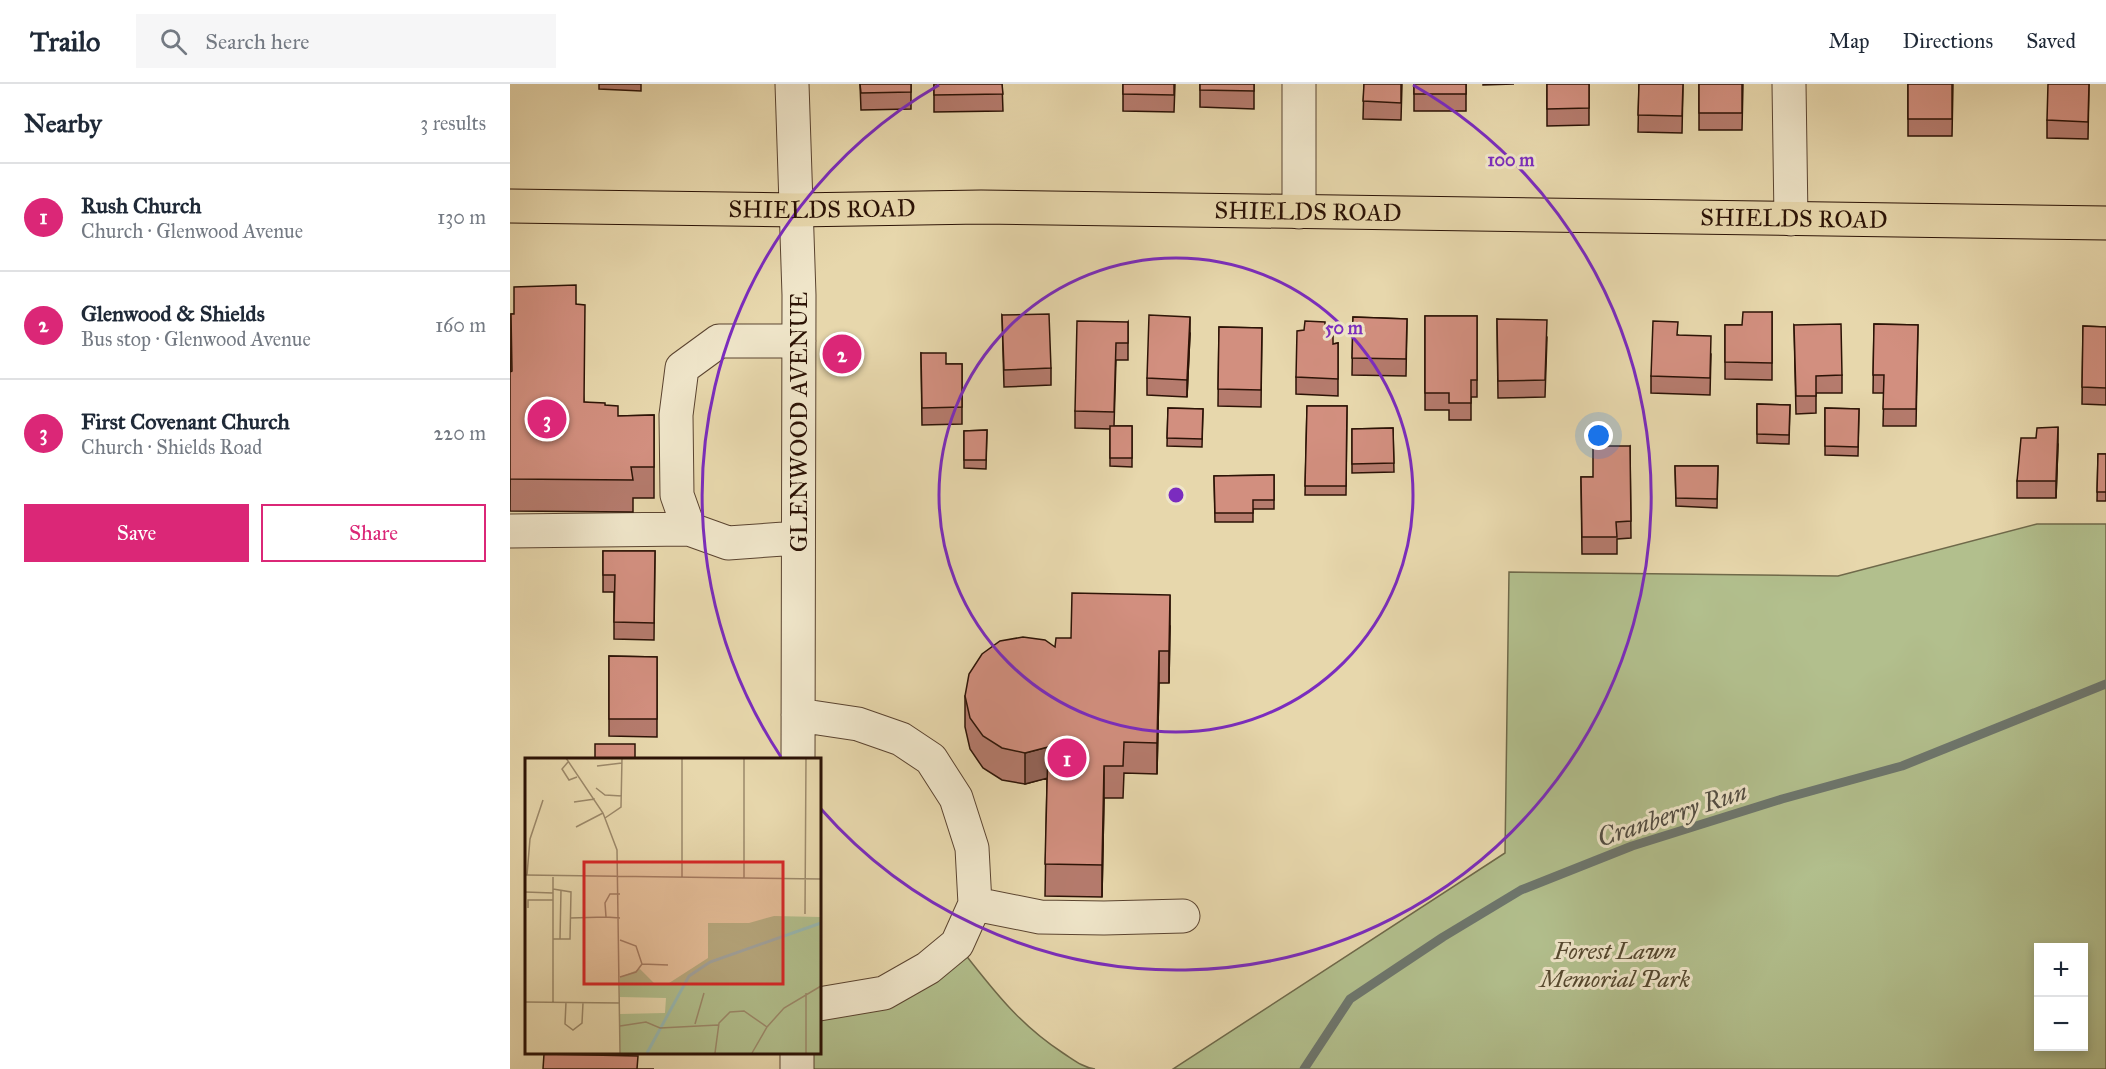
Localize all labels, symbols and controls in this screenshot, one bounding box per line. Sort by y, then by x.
search box [136,14,556,68]
text: Trailo [30,24,100,59]
icon: search [157,25,190,58]
text: Search here [205,28,309,55]
text: Map [1829,28,1870,54]
text: Directions [1903,28,1993,54]
text: Saved [2026,28,2076,54]
text: Nearby [24,107,102,139]
text: 3 results [420,111,486,135]
text: 100 m [1488,149,1535,171]
text: Rush Church [81,192,201,219]
street label: SHIELDS ROAD [728,193,916,225]
street label: SHIELDS ROAD [1214,195,1402,228]
street label: SHIELDS ROAD [1700,202,1888,235]
text: 1 [40,205,47,229]
text: 130 m [437,205,486,229]
text: Church · Glenwood Avenue [81,219,303,243]
street label: GLENWOOD AVENUE [784,292,814,552]
text: Glenwood & Shields [81,300,265,327]
text: 2 [39,313,48,337]
text: 160 m [435,313,486,337]
text: 50 m [1325,317,1364,339]
text: Bus stop · Glenwood Avenue [81,327,311,351]
pin: 2 [822,332,862,376]
pin: 3 [528,396,567,442]
text: First Covenant Church [81,408,290,435]
text: 3 [40,421,48,445]
text: 220 m [434,421,486,445]
your location [1584,421,1613,450]
text: Church · Shields Road [81,435,262,459]
centre of rings [1166,485,1186,505]
button: Save [24,504,249,562]
button: Share [261,504,486,562]
pin: 1 [1048,736,1086,780]
inset map [525,758,820,1054]
water label: Cranberry Run [1593,775,1752,853]
park label: Forest Lawn Memorial Park [1538,936,1690,994]
map controls [2034,943,2088,1051]
button: + [2034,943,2088,997]
button: − [2034,997,2088,1051]

